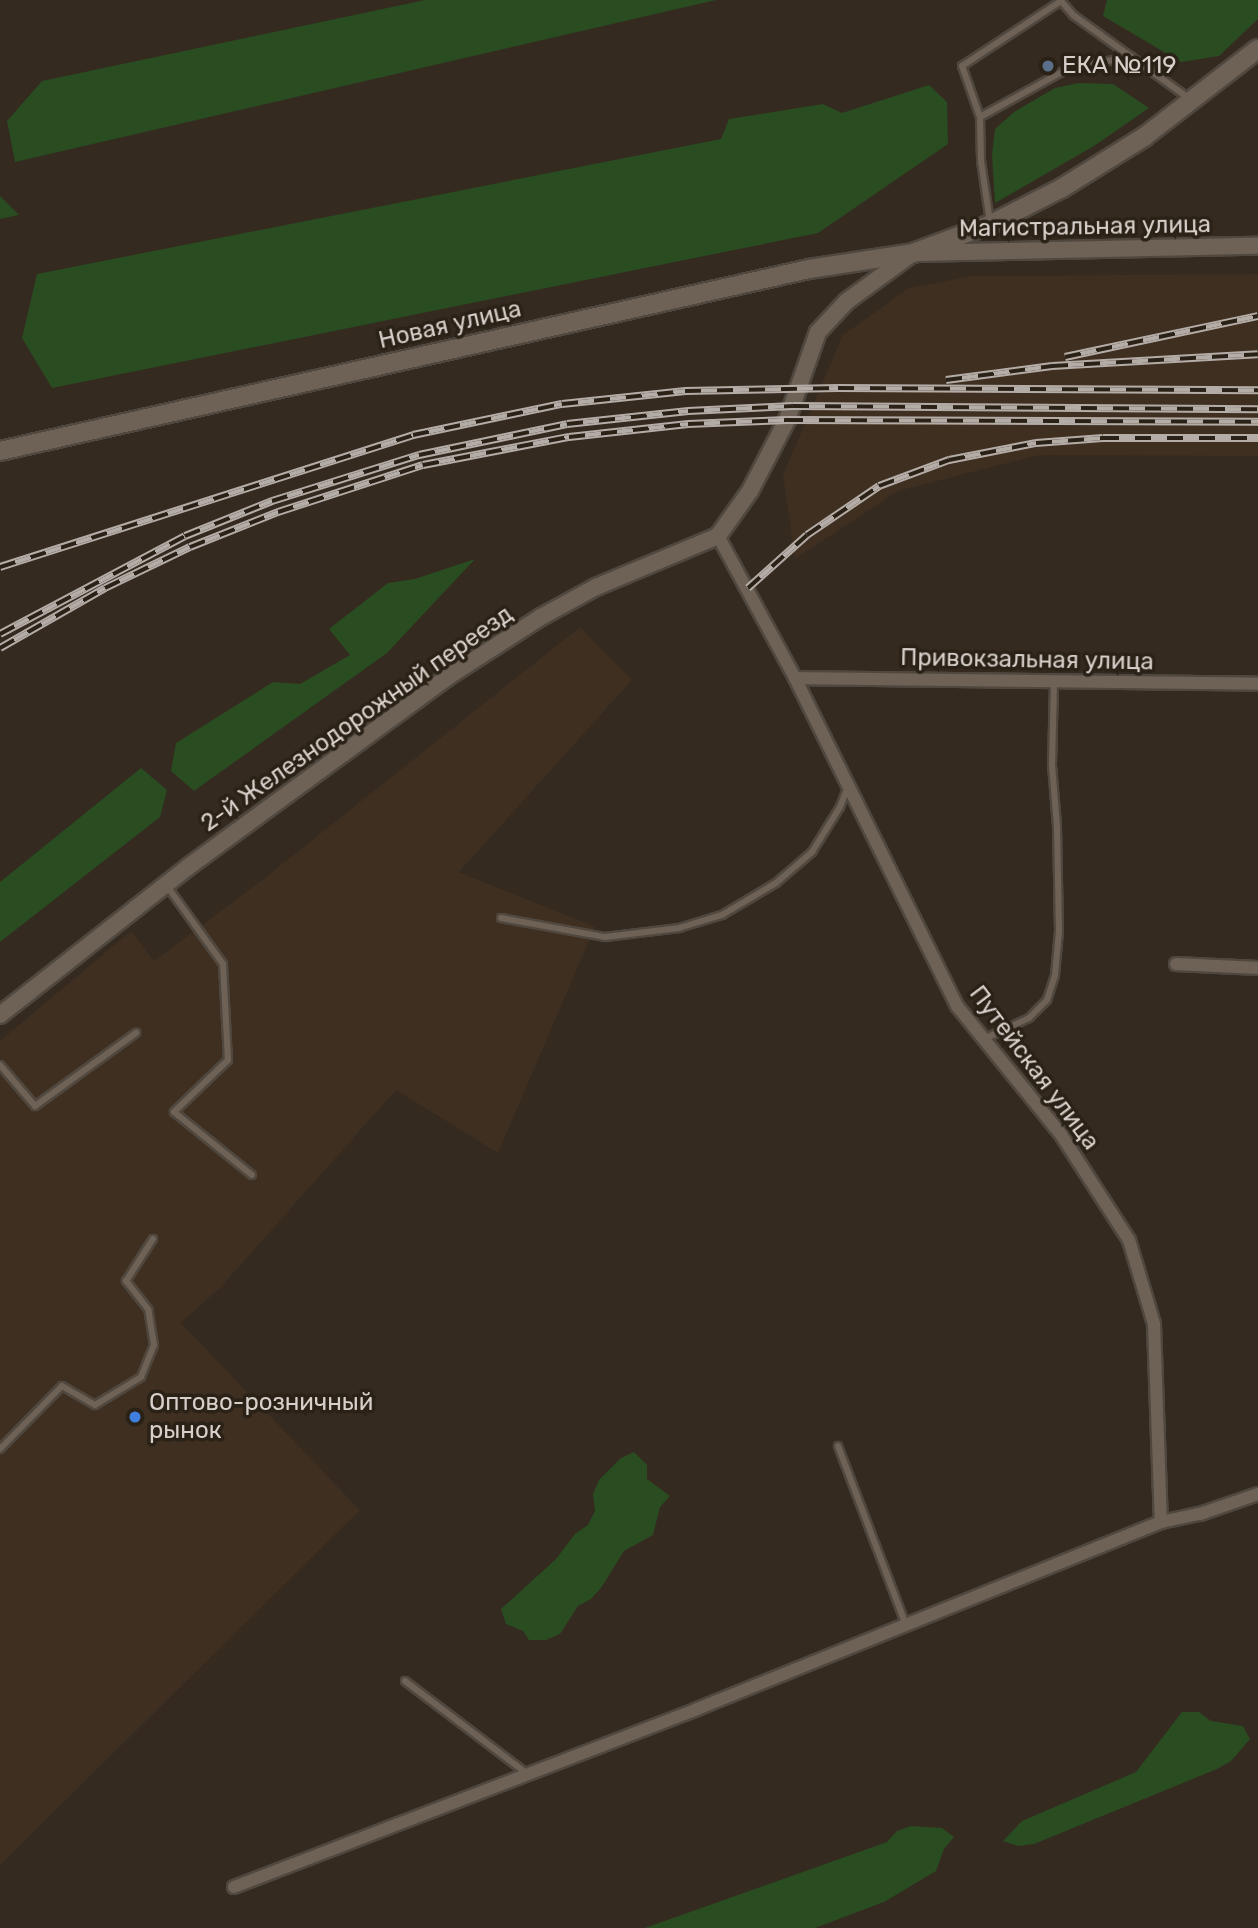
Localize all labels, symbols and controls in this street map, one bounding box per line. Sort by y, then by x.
place label: ЕКА №119 [1062,52,1176,80]
marker: ЕКА №119 [1040,58,1056,74]
street label: Магистральная улица [959,210,1211,244]
street label: Новая улица [376,295,524,355]
street label: 2-й Железнодорожный переезд [196,600,518,838]
street label: Привокзальная улица [900,643,1154,677]
street label: Путейская улица [963,980,1105,1156]
place label: Оптово-розничный рынок [149,1389,373,1445]
marker: Оптово-розничный рынок [127,1409,143,1425]

